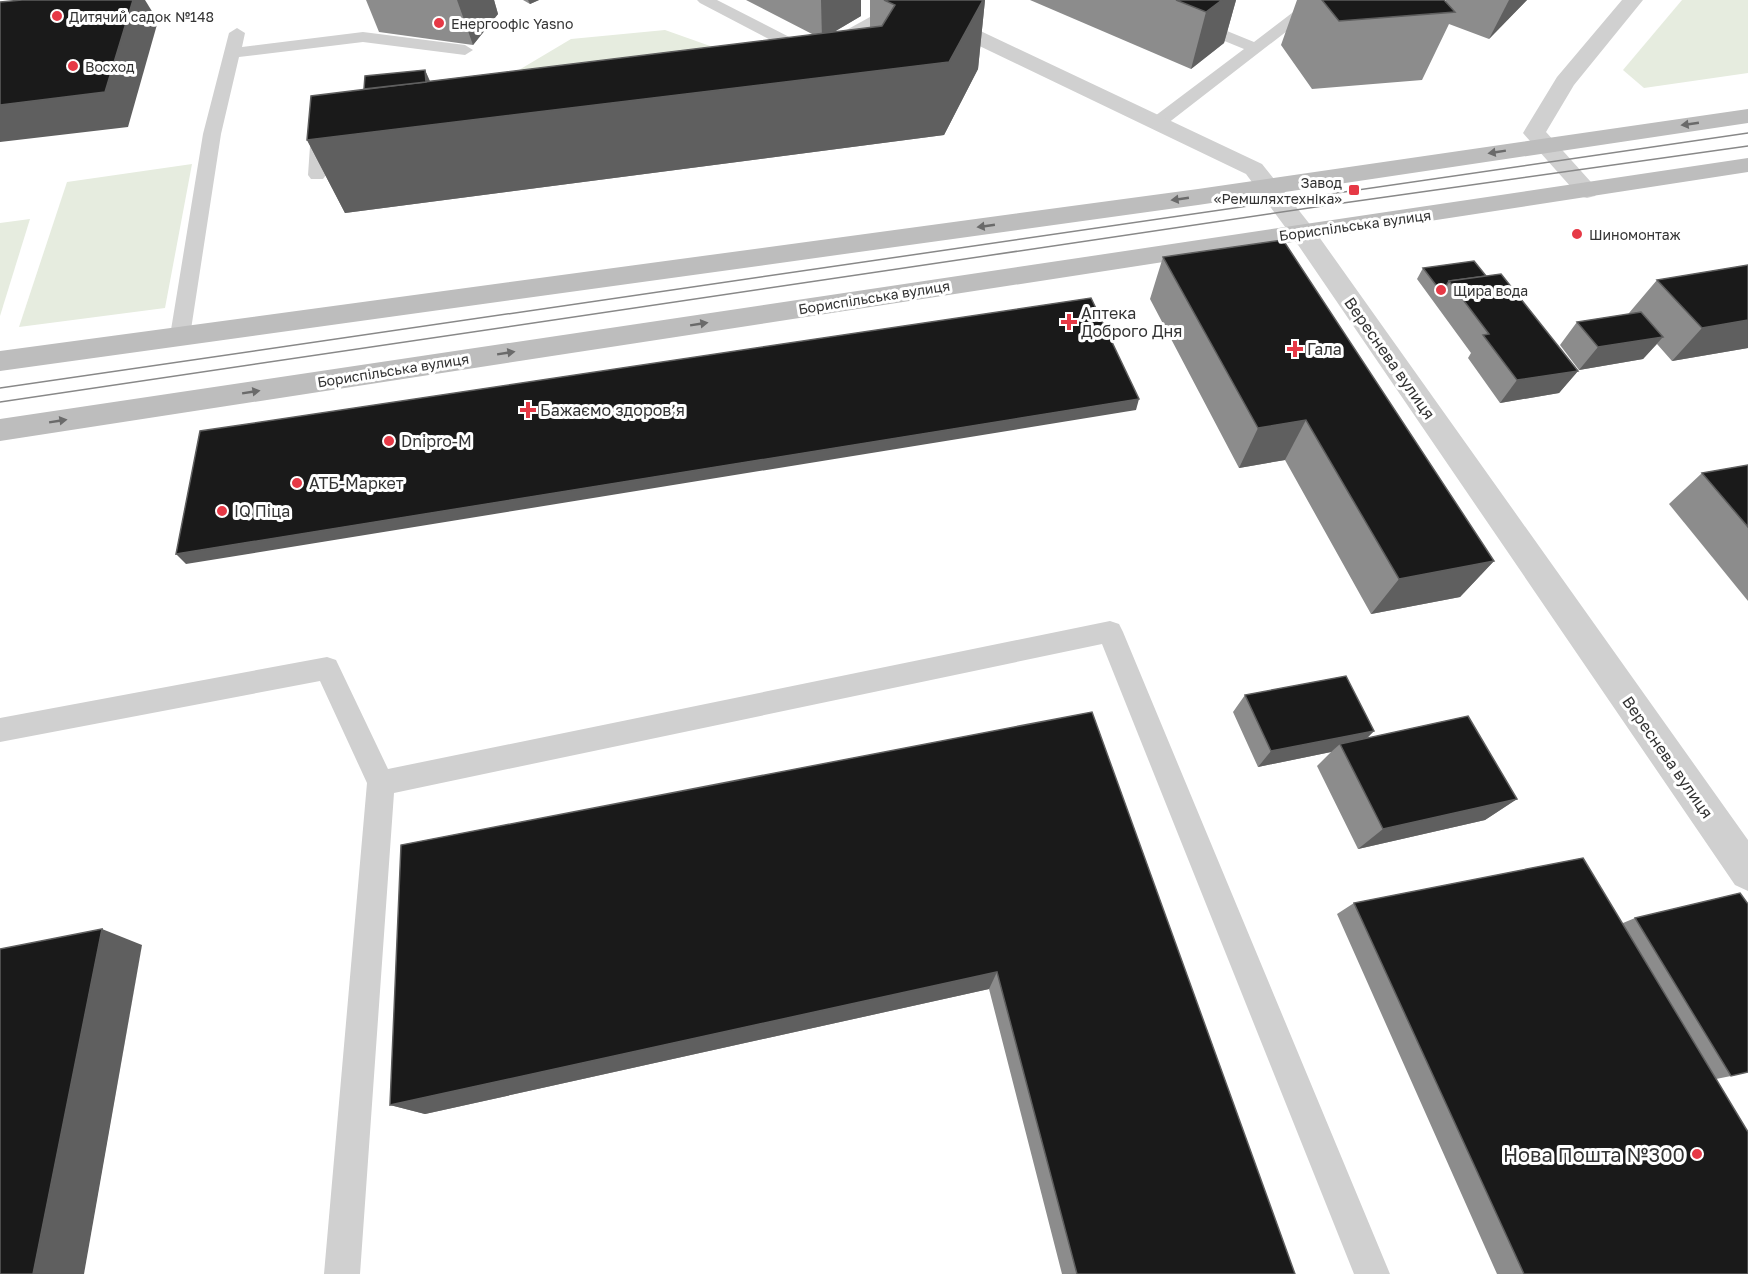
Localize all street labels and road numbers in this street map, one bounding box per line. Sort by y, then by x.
street label: Бориспільська вулиця [1278,206,1432,244]
street label: Бориспільська вулиця [797,277,951,317]
street label: Вереснева вулиця [1340,293,1440,423]
street label: Бориспільська вулиця [316,350,470,390]
street label: Вереснева вулиця [1618,692,1718,822]

